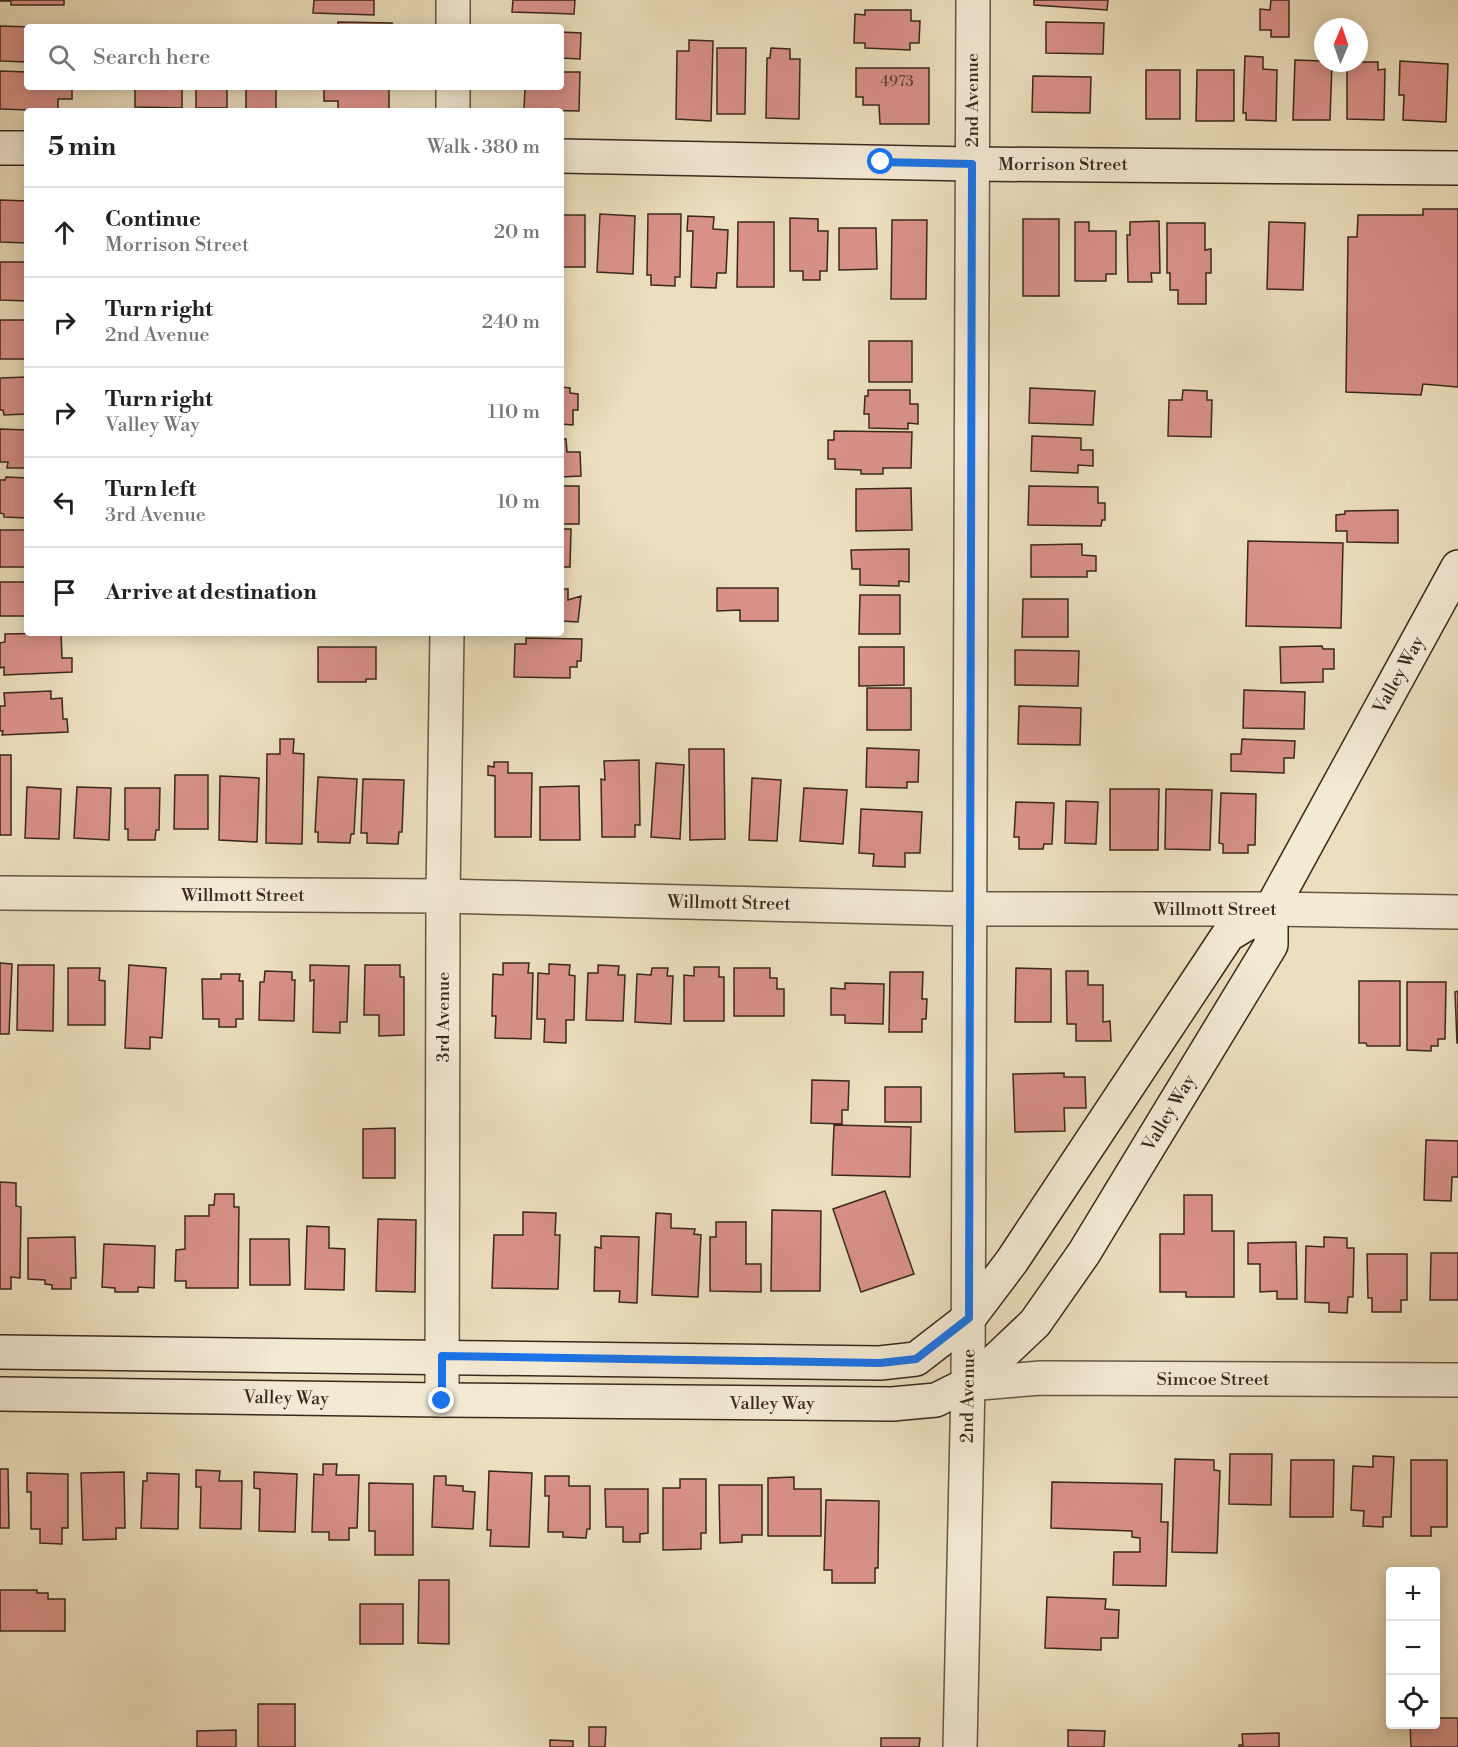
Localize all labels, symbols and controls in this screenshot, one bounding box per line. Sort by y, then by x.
north arrow [1314,18,1368,72]
search box [24,24,564,90]
icon: search [45,41,78,74]
text: Search here [93,44,210,71]
street label: 2nd Avenue [961,53,984,147]
house number: 4973 [880,72,914,91]
text: 5 min [48,131,116,163]
text: Walk · 380 m [427,135,540,160]
route start [867,148,893,174]
street label: Morrison Street [998,153,1128,176]
text: Continue [105,206,201,233]
icon: ahead [48,216,81,249]
text: 20 m [494,220,540,245]
text: Morrison Street [105,233,249,258]
text: Turn right [105,296,213,323]
icon: right [48,306,81,339]
text: 240 m [482,310,540,335]
text: 2nd Avenue [105,323,210,348]
text: Turn right [105,386,213,413]
icon: right [48,396,81,429]
text: 110 m [488,400,540,425]
text: Valley Way [105,413,200,438]
text: Turn left [105,476,196,503]
icon: left [48,486,81,519]
text: 10 m [497,490,540,515]
text: 3rd Avenue [105,503,206,528]
icon: arrive [48,576,81,609]
text: Arrive at destination [105,579,317,606]
street label: Valley Way [1368,632,1430,719]
street label: Willmott Street [180,884,305,907]
street label: Willmott Street [666,890,791,916]
street label: Willmott Street [1152,898,1277,921]
street label: 3rd Avenue [432,972,455,1062]
street label: Valley Way [1137,1070,1201,1156]
street label: 2nd Avenue [956,1349,980,1443]
street label: Simcoe Street [1157,1368,1270,1391]
street label: Valley Way [242,1386,329,1410]
route end [428,1387,454,1413]
street label: Valley Way [728,1392,815,1415]
map controls [1386,1567,1440,1729]
button: + [1386,1567,1440,1621]
button: − [1386,1621,1440,1675]
button: locate [1386,1675,1440,1729]

